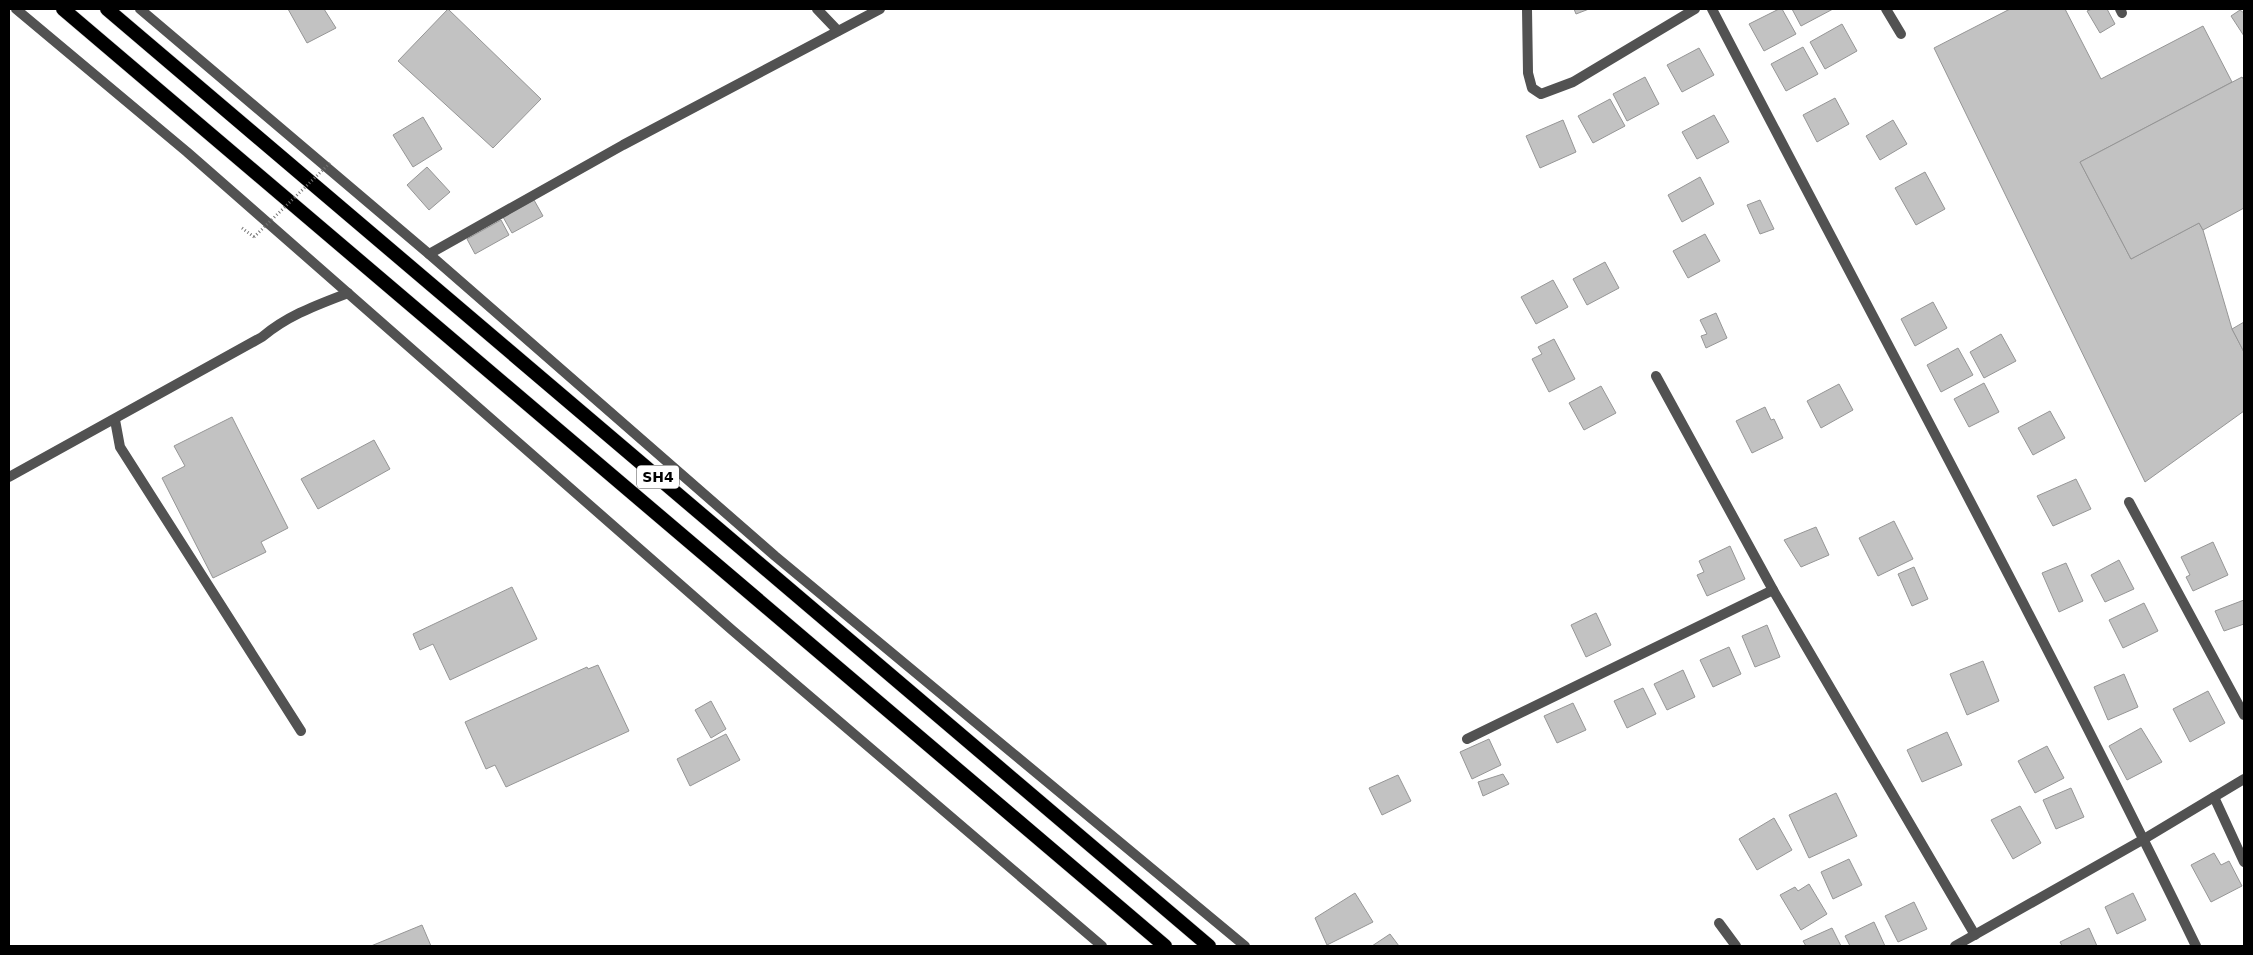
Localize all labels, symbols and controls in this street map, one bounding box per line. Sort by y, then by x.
road number: SH4 [637,466,679,488]

